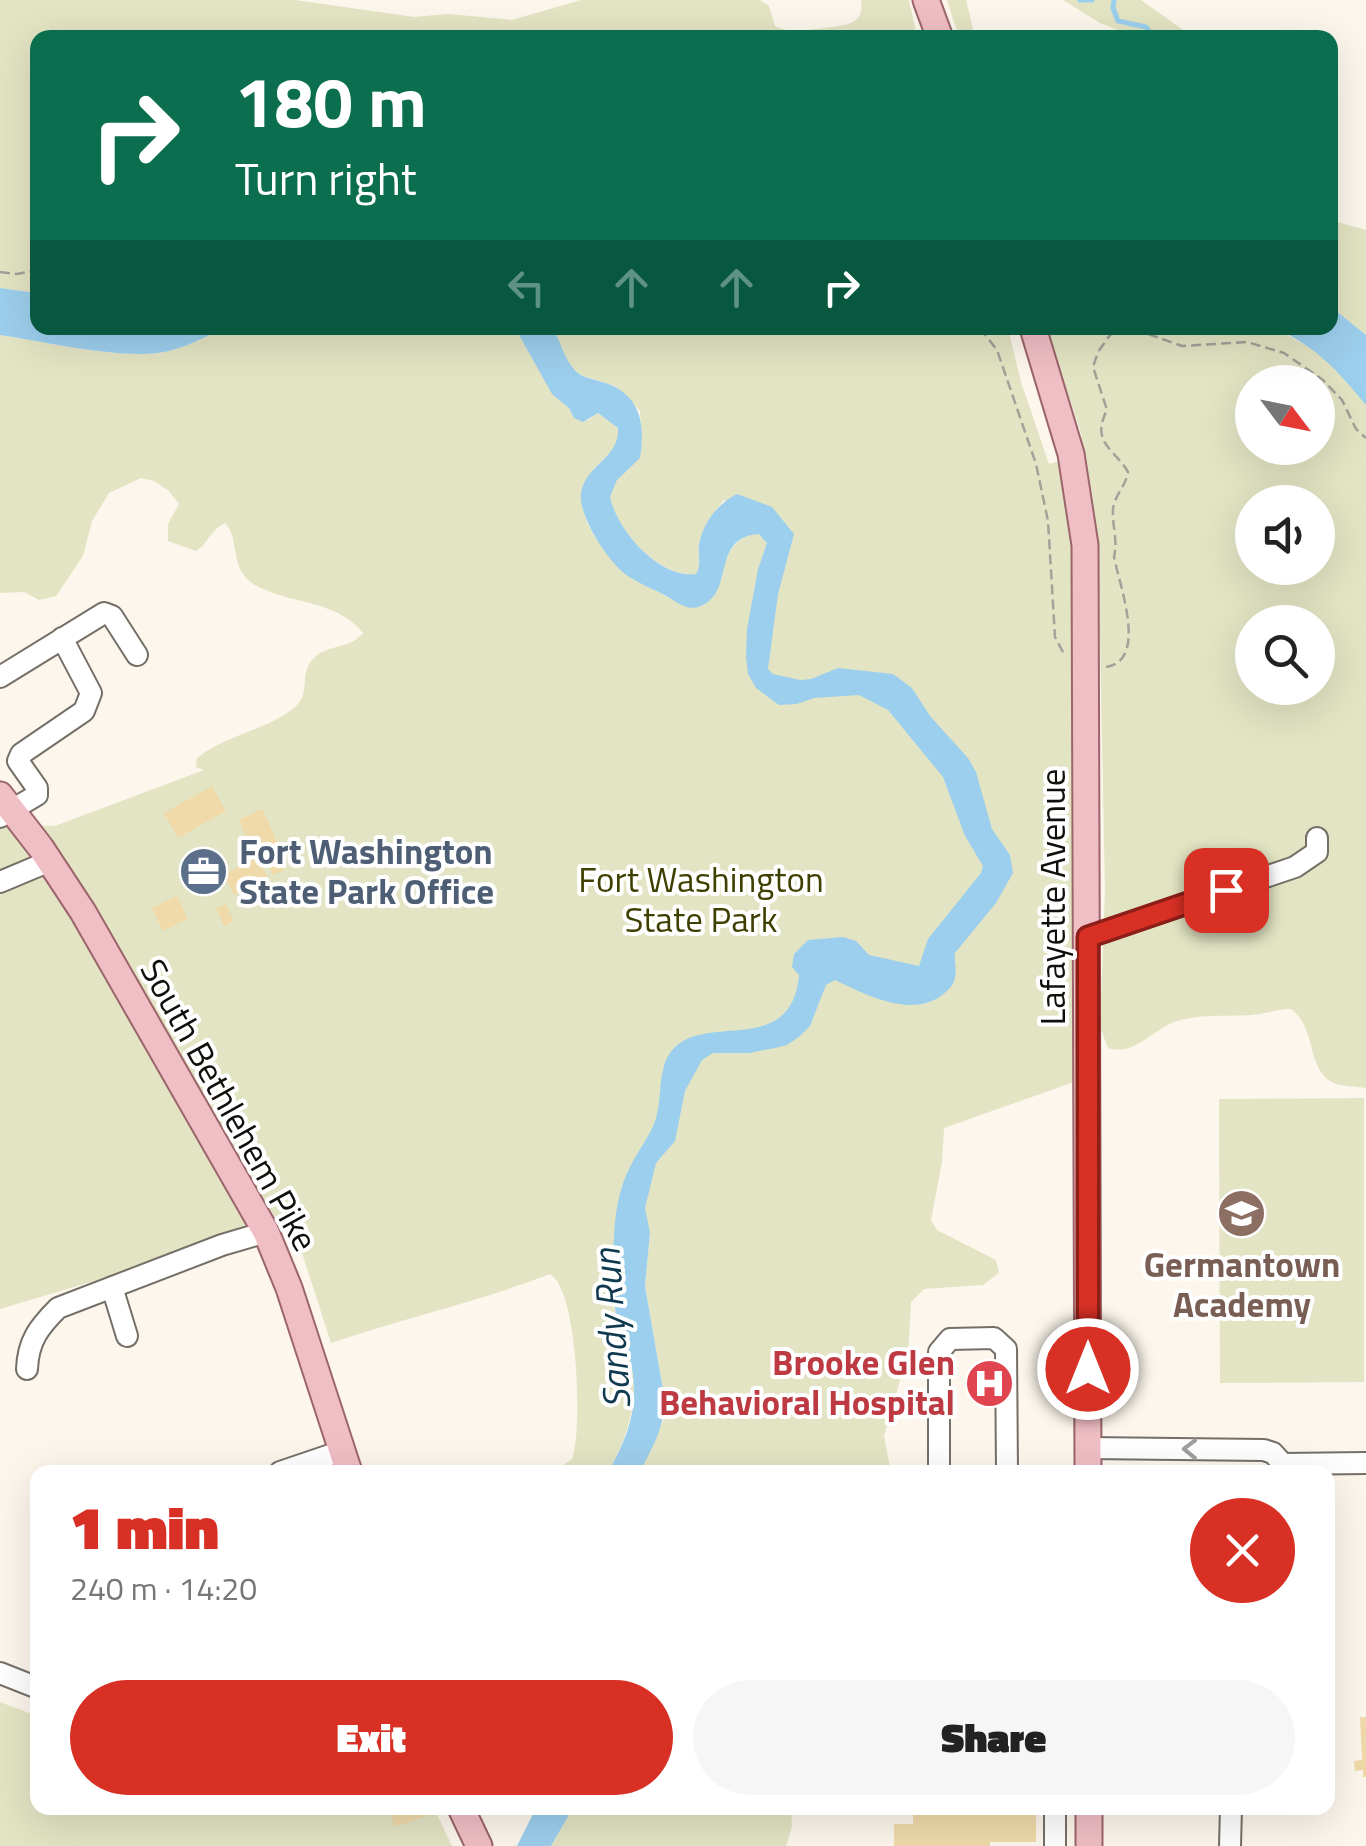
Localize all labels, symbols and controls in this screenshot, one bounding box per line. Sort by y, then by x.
text: 180 m [235,48,427,154]
icon: right [70,70,200,200]
text: Turn right [235,144,417,212]
icon: left [499,260,554,315]
icon: ahead [604,260,659,315]
icon: ahead [709,260,764,315]
icon: right [814,260,869,315]
north arrow [1235,365,1335,465]
map controls [1235,365,1335,705]
button: sound [1235,485,1335,585]
button: search [1235,605,1335,705]
street label: Lafayette Avenue [1025,769,1079,1025]
place label: Fort Washington State Park Office [239,824,494,918]
office icon: Fort Washington State Park Office [178,846,230,898]
pin [1184,848,1269,933]
park label: Fort Washington State Park [578,852,824,946]
icon: arrive [1199,863,1254,918]
street label: South Bethlehem Pike [127,949,333,1260]
school or university icon: Germantown Academy [1216,1187,1268,1239]
place label: Germantown Academy [1144,1237,1340,1331]
water label: Sandy Run [576,1246,646,1411]
position arrow [1036,1317,1140,1421]
place label: Brooke Glen Behavioral Hospital [659,1335,955,1429]
hospital icon: Brooke Glen Behavioral Hospital [964,1357,1016,1409]
one-way arrow [1182,1438,1198,1460]
text: 1 min [70,1481,219,1572]
button: close [1190,1498,1295,1603]
text: 240 m · 14:20 [70,1564,257,1612]
button: Exit [70,1680,673,1795]
button: Share [693,1680,1295,1795]

